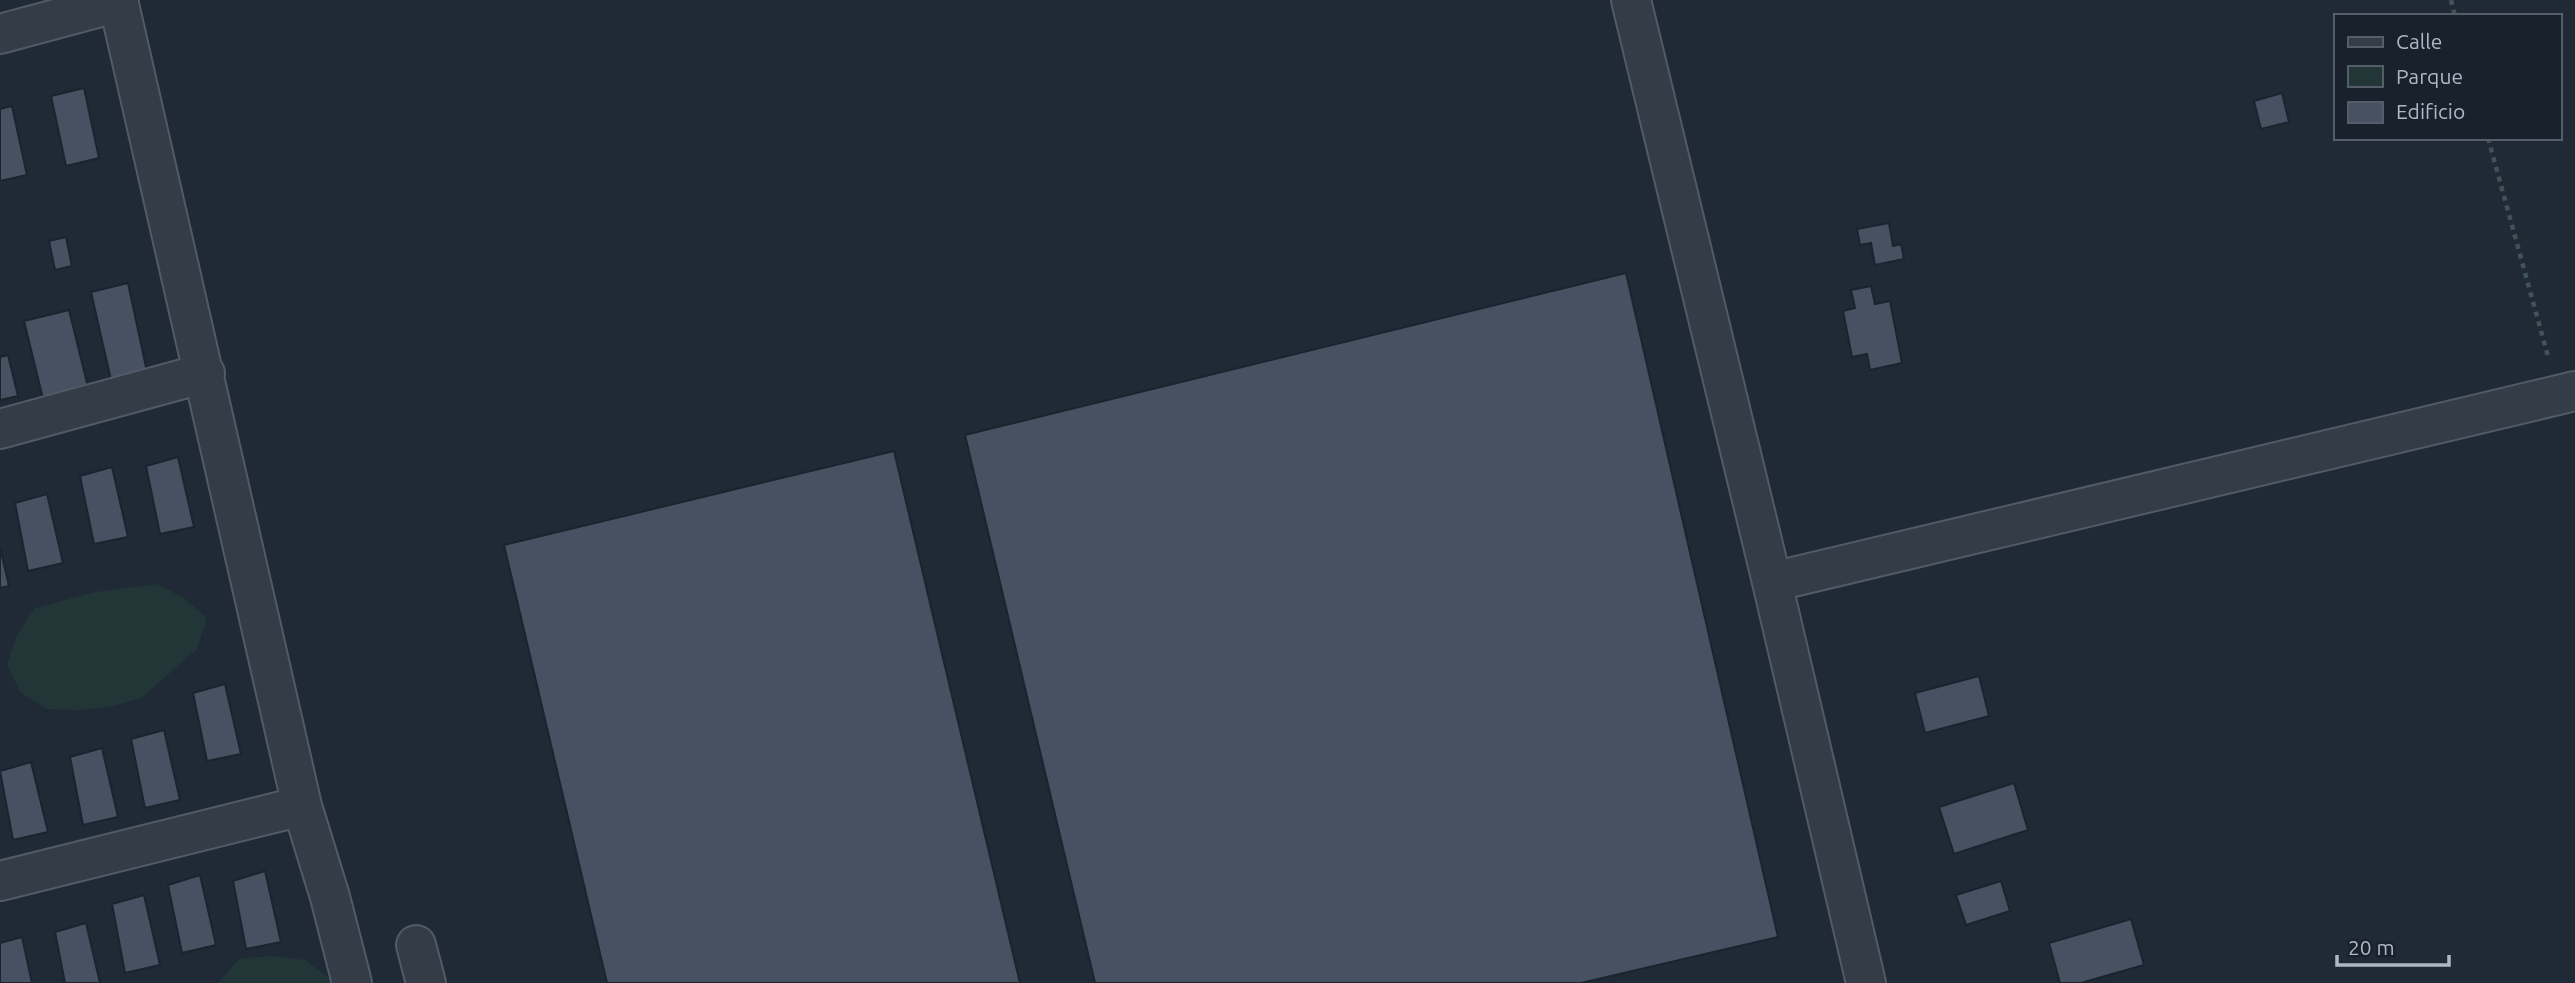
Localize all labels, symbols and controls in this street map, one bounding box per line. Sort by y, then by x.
legend [2334,14,2561,140]
text: Calle [2396,29,2442,53]
text: Parque [2396,64,2463,88]
text: Edificio [2396,99,2465,123]
scale bar [2337,923,2449,967]
text: 20 m [2348,935,2395,959]

